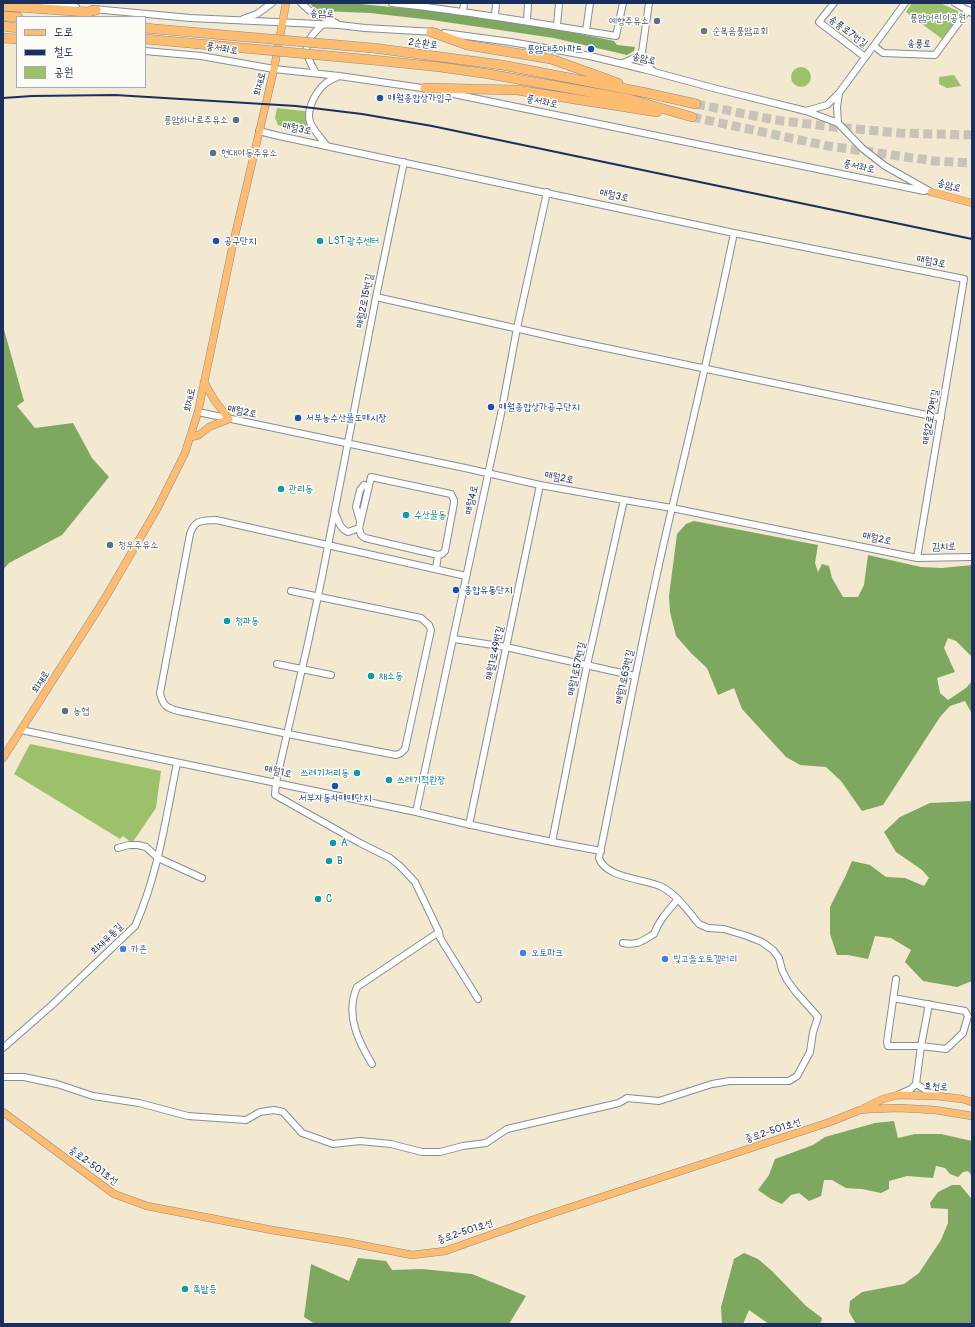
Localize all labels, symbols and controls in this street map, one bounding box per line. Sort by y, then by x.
street label: 송암로 [310,8,334,20]
park label: 풍암어린이공원 [910,12,966,24]
street label: 송풍로7번길 [826,14,870,50]
place label: 예향주유소 [609,15,649,27]
legend [16,16,146,88]
marker: 예향주유소 [652,16,662,26]
text: 도로 [54,25,73,40]
place label: 순복음풍암교회 [712,25,768,37]
marker: 순복음풍암교회 [699,26,709,36]
street label: 2순환로 [408,36,438,52]
street label: 송풍로 [907,38,931,50]
street label: 풍서좌로 [205,40,239,58]
place label: 풍암대주아파트 [527,43,583,55]
marker: 풍암대주아파트 [586,44,596,54]
text: 철도 [54,45,73,60]
street label: 송암로 [631,50,657,68]
text: 공원 [54,65,73,80]
street label: 회재로 [251,71,269,97]
place label: 매월종합상가입구 [388,92,452,104]
marker: 매월종합상가입구 [375,93,385,103]
street label: 풍서좌로 [525,93,559,111]
place label: 풍암하나로주유소 [164,114,228,126]
marker: 풍암하나로주유소 [231,115,241,125]
street label: 매월3로 [281,120,313,138]
place label: 현대이동주유소 [221,147,277,159]
marker: 현대이동주유소 [208,148,218,158]
street label: 풍서좌로 [842,158,876,176]
street label: 송암로 [936,177,962,195]
street label: 매월3로 [598,187,630,205]
place label: 공구단지 [224,235,256,247]
place label: LST 광주센터 [328,235,379,247]
marker: 공구단지 [211,236,221,246]
marker: LST 광주센터 [315,236,325,246]
street label: 매월3로 [915,253,947,271]
street label: 매월2로15번길 [354,273,376,329]
street label: 회재로 [182,387,198,413]
street label: 매월2로79번길 [920,388,942,446]
place label: 매월종합상가공구단지 [499,401,579,413]
marker: 매월종합상가공구단지 [486,402,496,412]
street label: 매월2로 [226,403,258,421]
place label: 서부농수산물도매시장 [306,412,386,424]
marker: 서부농수산물도매시장 [293,413,303,423]
street label: 매월2로 [543,469,575,487]
place label: 관리동 [289,483,313,495]
marker: 관리동 [276,484,286,494]
street label: 매월4로 [463,484,481,516]
place label: 수산물동 [414,509,446,521]
marker: 수산물동 [401,510,411,520]
street label: 매월2로 [861,530,893,548]
place label: 청우주유소 [118,539,158,551]
marker: 청우주유소 [105,540,115,550]
street label: 김치로 [932,541,956,553]
place label: 종합유통단지 [464,584,512,596]
marker: 종합유통단지 [451,585,461,595]
place label: 청과동 [235,615,259,627]
marker: 청과동 [222,616,232,626]
street label: 매월1로49번길 [483,625,507,681]
street label: 매월1로57번길 [565,641,589,697]
street label: 매월1로63번길 [613,649,637,705]
street label: 회재로 [29,669,53,695]
place label: 채소동 [379,670,403,682]
marker: 채소동 [366,671,376,681]
place label: 농협 [73,705,89,717]
marker: 농협 [60,706,70,716]
street label: 매월1로 [263,763,293,781]
place label: 쓰레기처리동 [301,767,349,779]
marker: 쓰레기처리동 [352,768,362,778]
place label: 쓰레기적환장 [397,774,445,786]
marker: 쓰레기적환장 [384,775,394,785]
marker: 서부자동차매매단지 [330,781,340,791]
place label: 서부자동차매매단지 [299,792,371,804]
place label: A [341,837,347,849]
marker: A [328,838,338,848]
place label: B [337,855,343,867]
marker: B [324,856,334,866]
place label: C [326,893,332,905]
marker: C [313,894,323,904]
street label: 회재유통길 [88,921,126,957]
place label: 카존 [131,943,147,955]
marker: 카존 [118,944,128,954]
place label: 오토파크 [531,947,563,959]
marker: 오토파크 [518,948,528,958]
place label: 빛고을오토갤러리 [673,953,737,965]
marker: 빛고을오토갤러리 [660,954,670,964]
street label: 효천로 [924,1080,948,1094]
street label: 중로2-501호선 [743,1116,803,1146]
street label: 중로2-501호선 [66,1144,120,1188]
street label: 중로2-501호선 [435,1217,495,1247]
place label: 쪽밭등 [193,1283,217,1295]
marker: 쪽밭등 [180,1284,190,1294]

